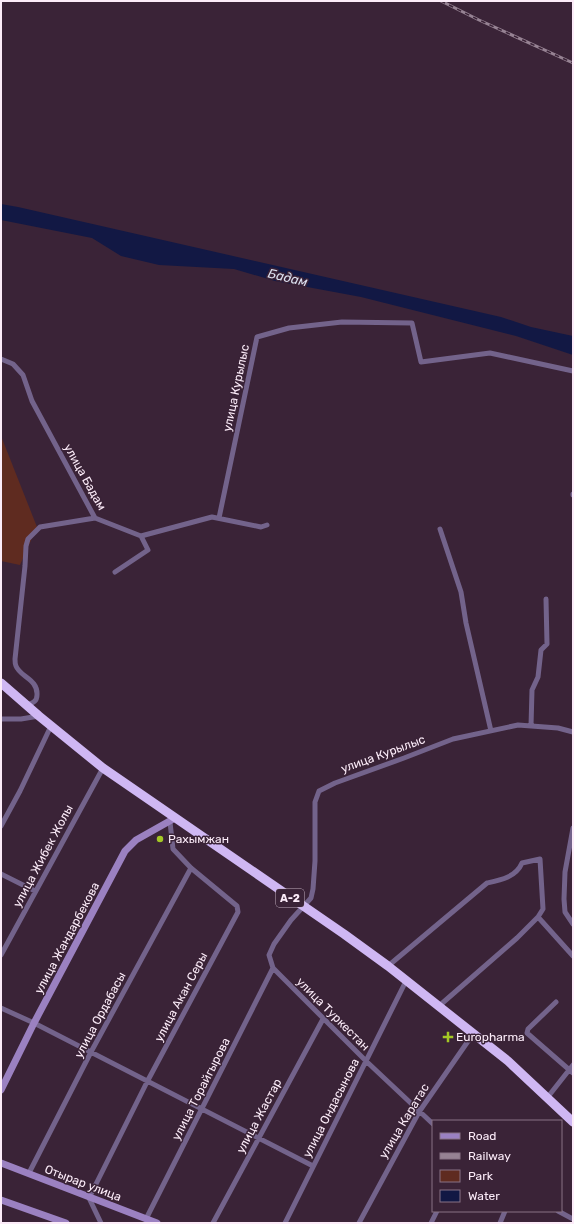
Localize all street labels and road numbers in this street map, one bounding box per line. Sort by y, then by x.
street label: улица Курылыс [220,343,252,433]
street label: улица Бадам [61,441,109,513]
street label: улица Курылыс [339,732,427,776]
street label: улица Жибек Жолы [10,802,76,910]
street label: улица Жандарбекова [32,880,102,996]
road number: A-2 [276,889,304,907]
street label: улица Акан Серы [152,950,210,1044]
street label: улица Ордабасы [71,970,129,1060]
street label: улица Туркестан [294,975,372,1053]
street label: улица Торайгырова [169,1035,233,1143]
street label: улица Ондасынова [300,1056,362,1160]
street label: улица Жастар [233,1076,285,1156]
street label: улица Каратас [376,1081,432,1161]
street label: Отырар улица [43,1162,123,1204]

